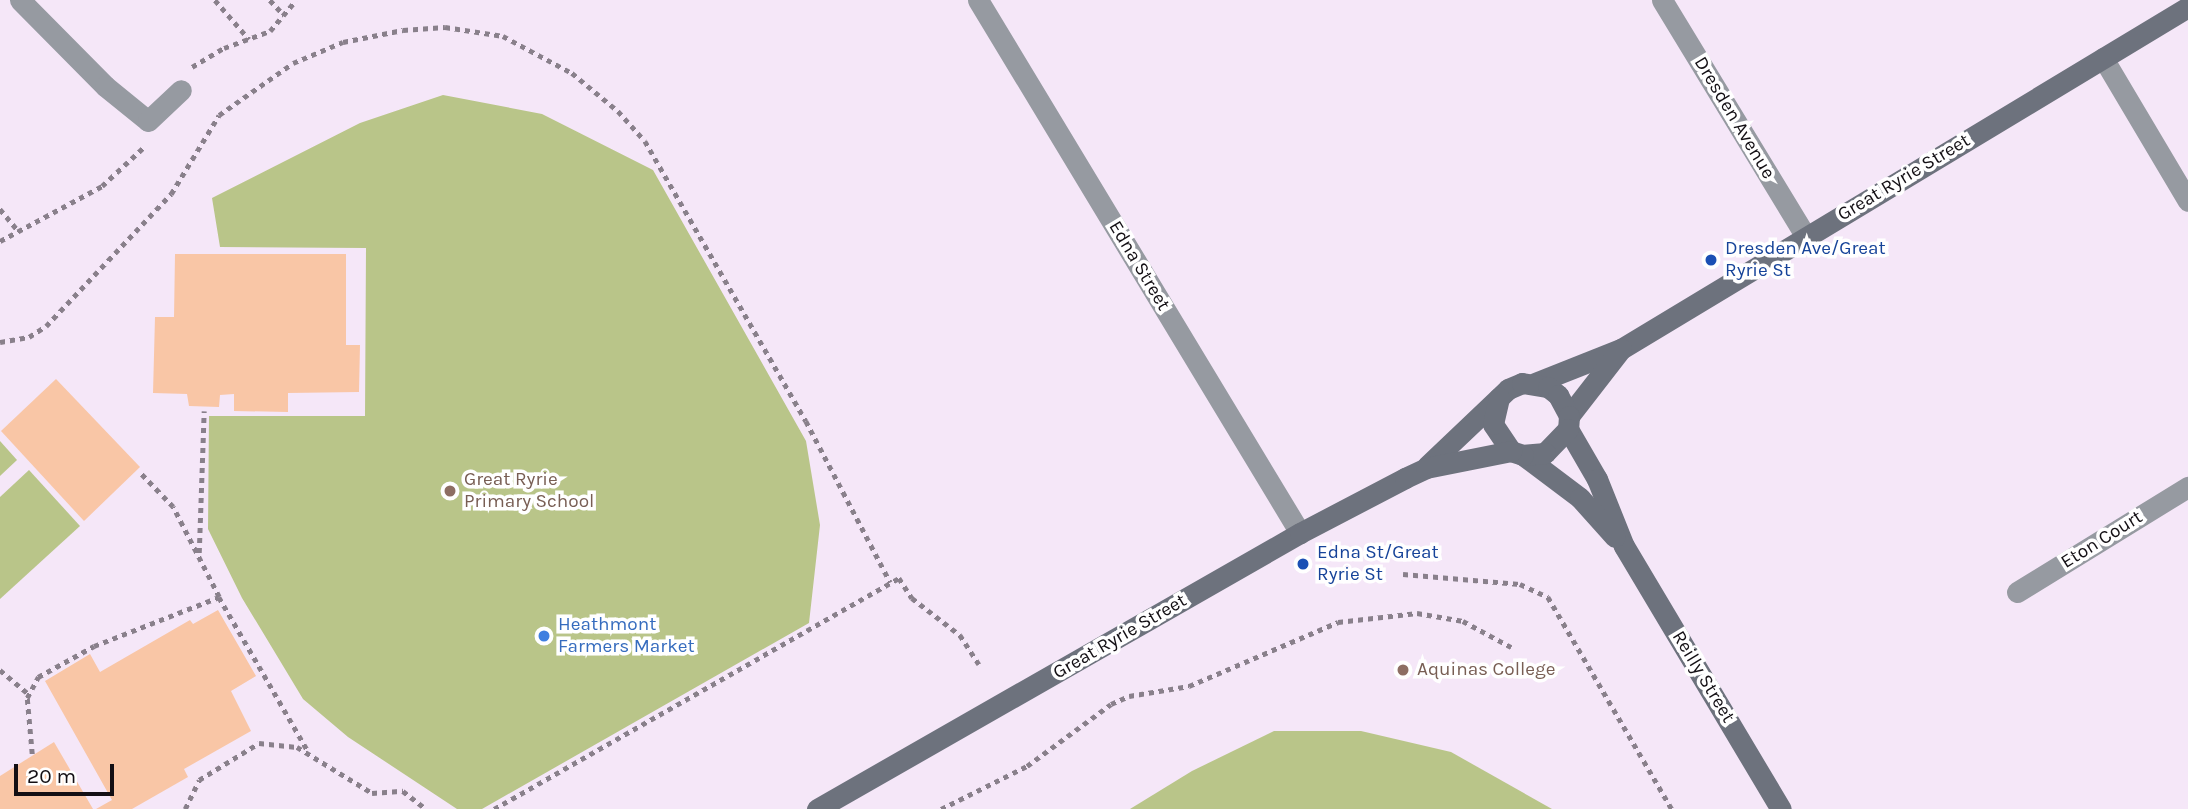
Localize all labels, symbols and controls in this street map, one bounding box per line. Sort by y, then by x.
street label: Dresden Avenue [1689,53,1779,183]
street label: Great Ryrie Street [1834,129,1974,227]
street label: Edna Street [1103,217,1175,315]
place label: Dresden Ave/Great Ryrie St [1725,238,1886,282]
marker: Dresden Ave/Great Ryrie St [1703,252,1719,268]
place label: Great Ryrie Primary School [464,469,594,513]
marker: Great Ryrie Primary School [442,483,458,499]
street label: Eton Court [2057,506,2147,574]
place label: Edna St/Great Ryrie St [1317,542,1439,586]
marker: Edna St/Great Ryrie St [1295,556,1311,572]
street label: Great Ryrie Street [1049,590,1191,684]
place label: Heathmont Farmers Market [558,614,695,658]
street label: Reilly Street [1667,627,1739,727]
marker: Heathmont Farmers Market [536,628,552,644]
place label: Aquinas College [1417,659,1556,681]
marker: Aquinas College [1395,662,1411,678]
scale bar [18,750,117,794]
text: 20 m [27,764,76,788]

